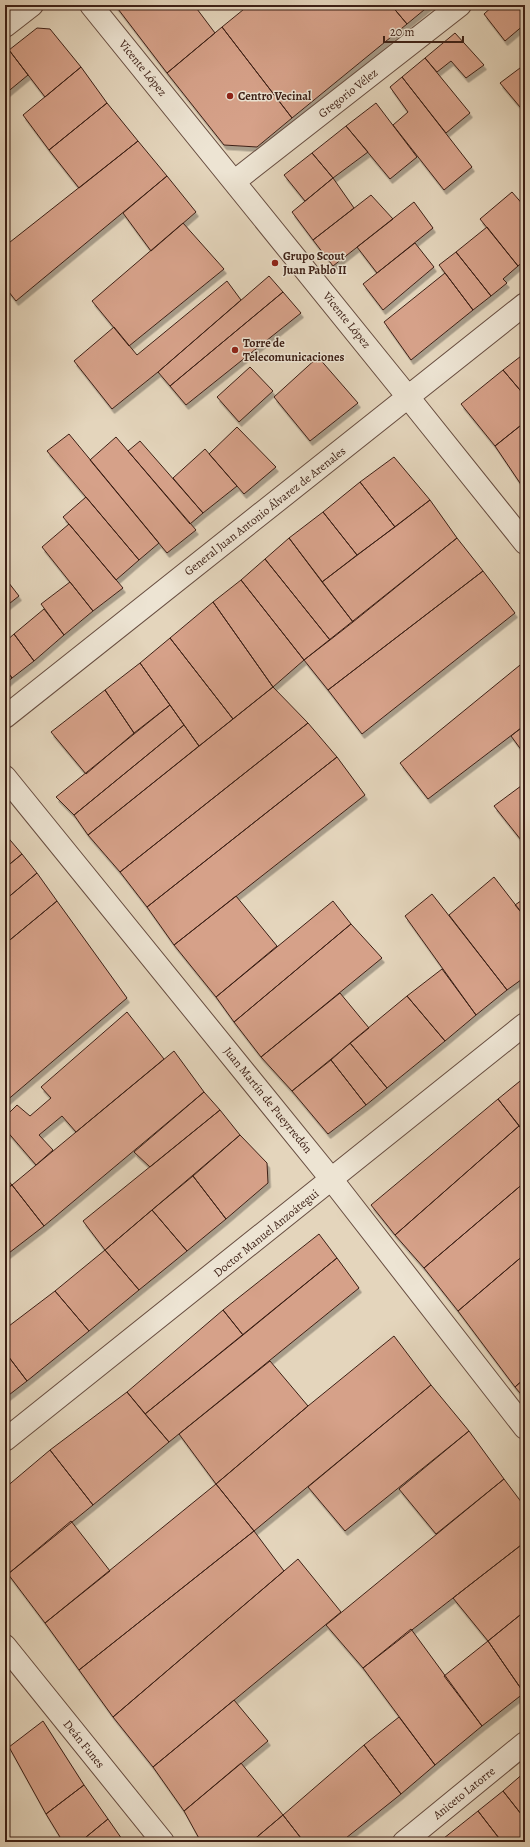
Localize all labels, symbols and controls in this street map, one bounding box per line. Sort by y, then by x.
scale bar [384,18,463,44]
text: 20 m [390,24,414,40]
street label: Vicente López [115,36,171,99]
street label: Gregorio Vélez [315,65,381,121]
place label: Centro Vecinal [238,88,312,104]
marker: Centro Vecinal [225,91,235,101]
place label: Grupo Scout Juan Pablo II [283,248,347,278]
marker: Grupo Scout Juan Pablo II [270,258,280,268]
street label: Vicente López [319,288,375,351]
place label: Torre de Telecomunicaciones [243,335,344,365]
marker: Torre de Telecomunicaciones [230,345,240,355]
street label: General Juan Antonio Álvarez de Arenales [181,443,349,579]
street label: Juan Martín de Pueyrredón [220,1043,316,1157]
street label: Doctor Manuel Anzoátegui [210,1185,322,1281]
street label: Deán Funes [60,1717,109,1772]
street label: Aniceto Latorre [429,1763,498,1824]

